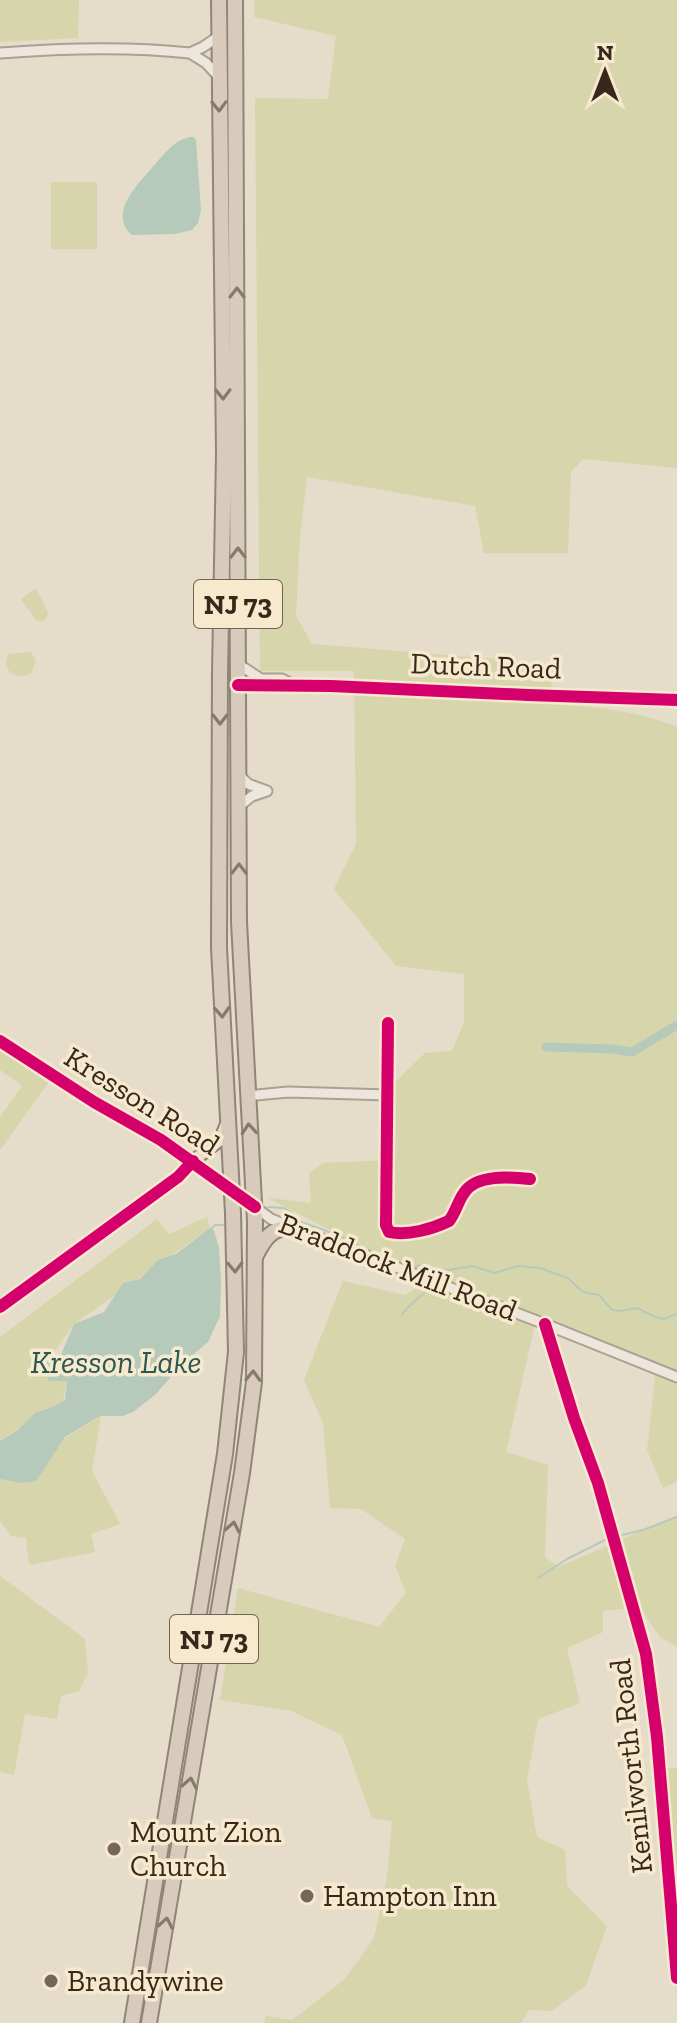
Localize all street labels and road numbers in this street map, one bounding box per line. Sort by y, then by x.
road number: NJ 73 [194,580,282,628]
street label: Dutch Road [410,645,563,687]
street label: Kresson Road [58,1039,227,1163]
street label: Braddock Mill Road [274,1205,523,1329]
road number: NJ 73 [170,1615,258,1663]
street label: Kenilworth Road [602,1656,660,1875]

